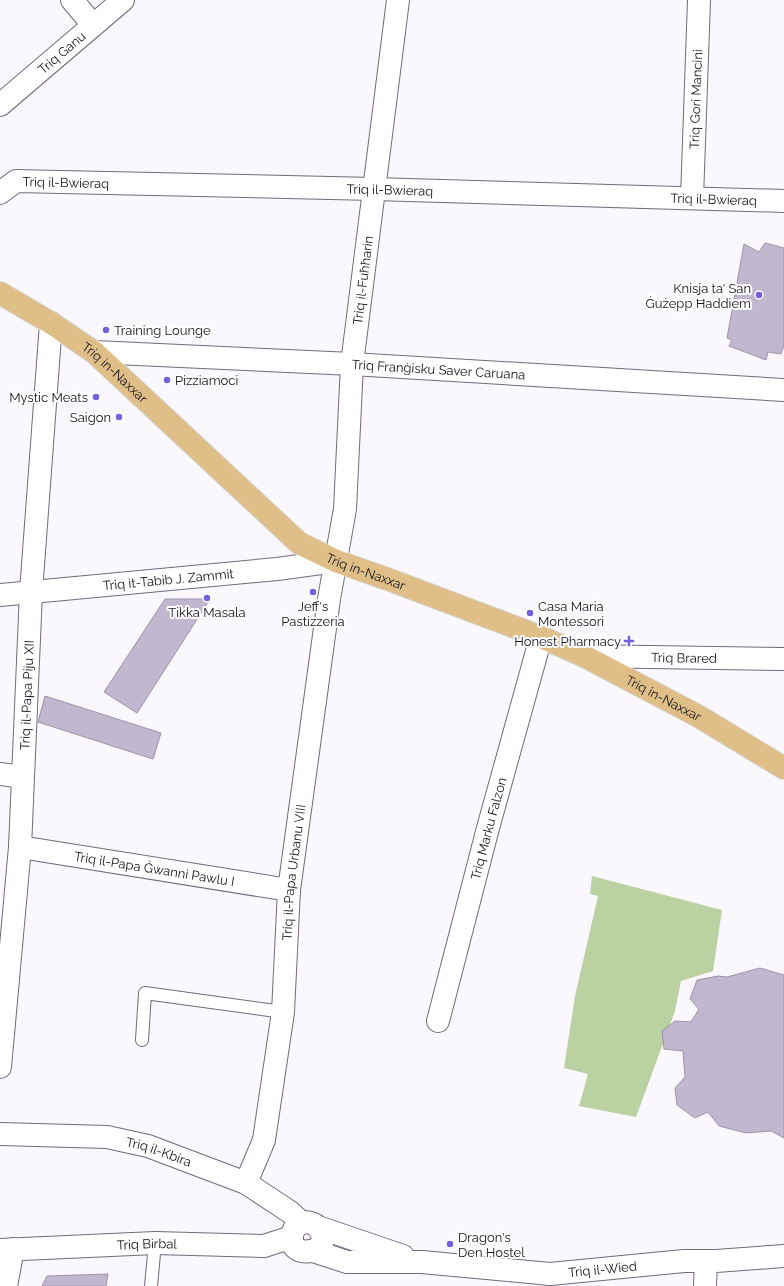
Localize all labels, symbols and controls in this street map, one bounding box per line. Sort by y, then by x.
street label: Triq Ganu [35,28,89,77]
street label: Triq Gori Mancini [687,49,705,149]
street label: Triq il-Bwieraq [23,174,109,191]
street label: Triq il-Bwieraq [346,181,433,199]
street label: Triq il-Bwieraq [670,191,757,208]
street label: Triq il-Fuħħarin [350,235,376,326]
place label: Knisja ta' San Ġużepp Ħaddiem [645,281,751,311]
marker: Knisja ta' San Ġużepp Ħaddiem [754,290,764,300]
place label: Training Lounge [114,323,211,338]
marker: Training Lounge [101,325,111,335]
street label: Triq in-Naxxar [79,339,151,406]
street label: Triq Franġisku Saver Caruana [351,357,526,382]
place label: Pizziamoci [175,373,238,388]
marker: Pizziamoci [162,375,172,385]
place label: Mystic Meats [9,390,88,405]
marker: Mystic Meats [91,392,101,402]
place label: Saigon [70,410,111,425]
marker: Saigon [114,412,124,422]
street label: Triq in-Naxxar [323,550,408,593]
street label: Triq it-Tabib J. Zammit [102,566,235,593]
marker: Jeff's Pastizzeria [308,587,318,597]
marker: Tikka Masala [202,593,212,603]
place label: Jeff's Pastizzeria [281,599,345,629]
place label: Casa Maria Montessori [538,599,604,629]
place label: Tikka Masala [168,605,246,620]
marker: Casa Maria Montessori [525,608,535,618]
place label: Honest Pharmacy [514,634,621,649]
marker: Honest Pharmacy [624,636,634,646]
street label: Triq il-Papa Piju XII [17,640,37,750]
street label: Triq Brared [651,650,717,666]
street label: Triq in-Naxxar [623,672,704,725]
street label: Triq Marku Falzon [468,776,510,881]
street label: Triq il-Papa Urbanu VIII [280,804,309,941]
street label: Triq il-Papa Ġwanni Pawlu I [73,849,235,889]
street label: Triq il-Kbira [125,1134,194,1170]
place label: Dragon's Den Hostel [458,1230,525,1260]
street label: Triq Birbal [116,1236,178,1253]
marker: Dragon's Den Hostel [445,1239,455,1249]
street label: Triq il-Wied [567,1259,638,1280]

